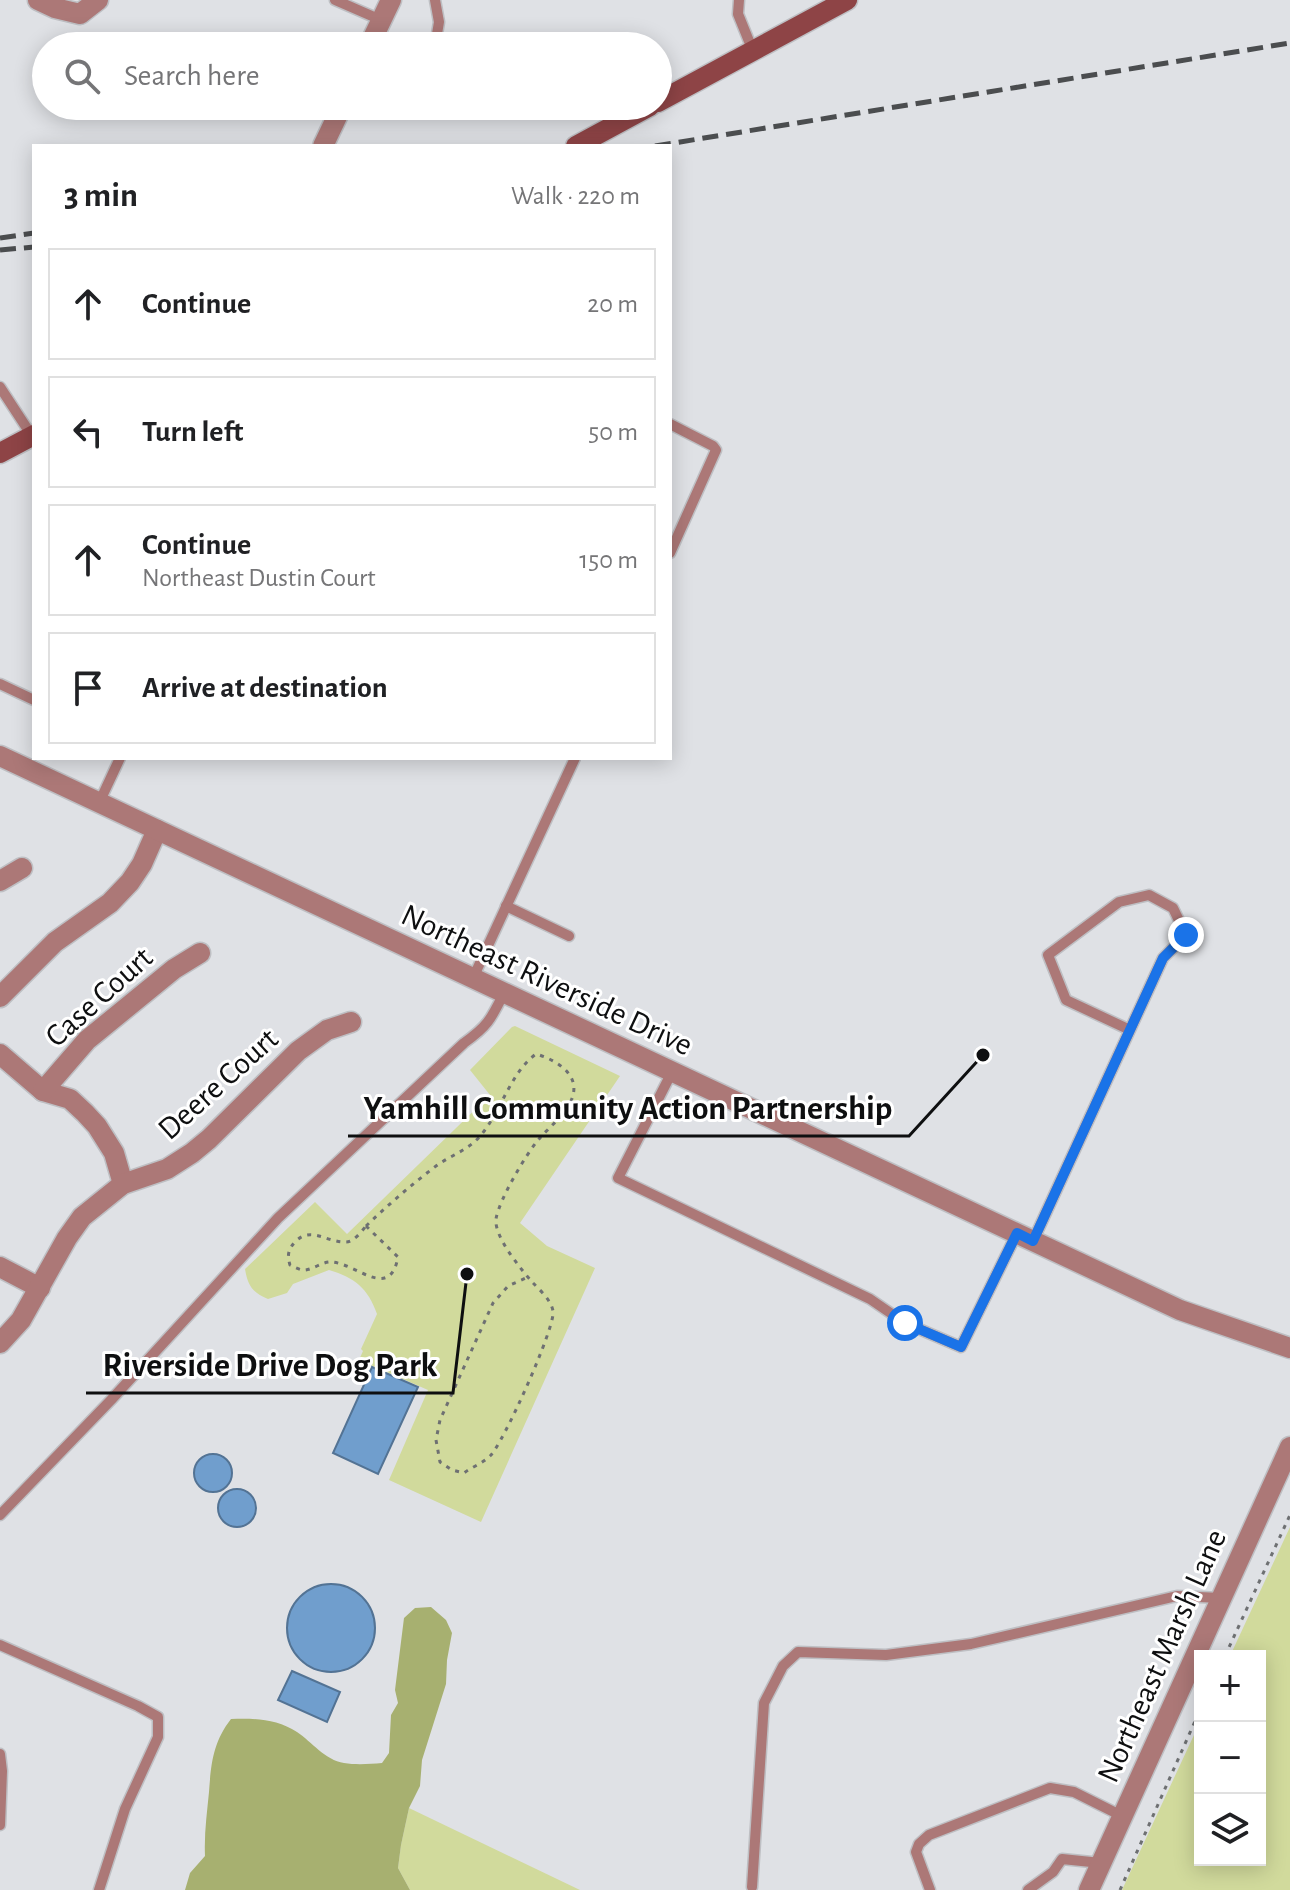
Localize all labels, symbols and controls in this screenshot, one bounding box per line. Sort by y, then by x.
search box [32,32,672,120]
icon: search [60,54,104,98]
text: Search here [124,61,260,91]
text: 3 min [64,179,138,213]
text: Walk · 220 m [511,183,640,209]
icon: ahead [66,282,110,326]
text: Continue [142,289,251,319]
text: 20 m [587,291,638,317]
icon: left [66,410,110,454]
text: Turn left [142,417,243,447]
text: 50 m [588,419,638,445]
text: Continue [142,530,251,560]
icon: ahead [66,538,110,582]
text: 150 m [579,547,638,573]
text: Northeast Dustin Court [142,565,376,591]
icon: arrive [66,666,110,710]
text: Arrive at destination [142,673,388,703]
street label: Northeast Riverside Drive [397,899,697,1061]
route end [1168,917,1204,953]
street label: Case Court [39,941,159,1053]
street label: Deere Court [152,1022,284,1146]
callout: Yamhill Community Action Partnership [348,1078,909,1136]
text: Yamhill Community Action Partnership [364,1092,892,1126]
route start [887,1305,923,1341]
callout: Riverside Drive Dog Park [86,1335,453,1393]
text: Riverside Drive Dog Park [103,1349,438,1383]
street label: Northeast Marsh Lane [1092,1525,1232,1787]
map controls [1194,1650,1266,1866]
button: + [1194,1650,1266,1722]
button: − [1194,1722,1266,1794]
button: layers [1194,1794,1266,1866]

